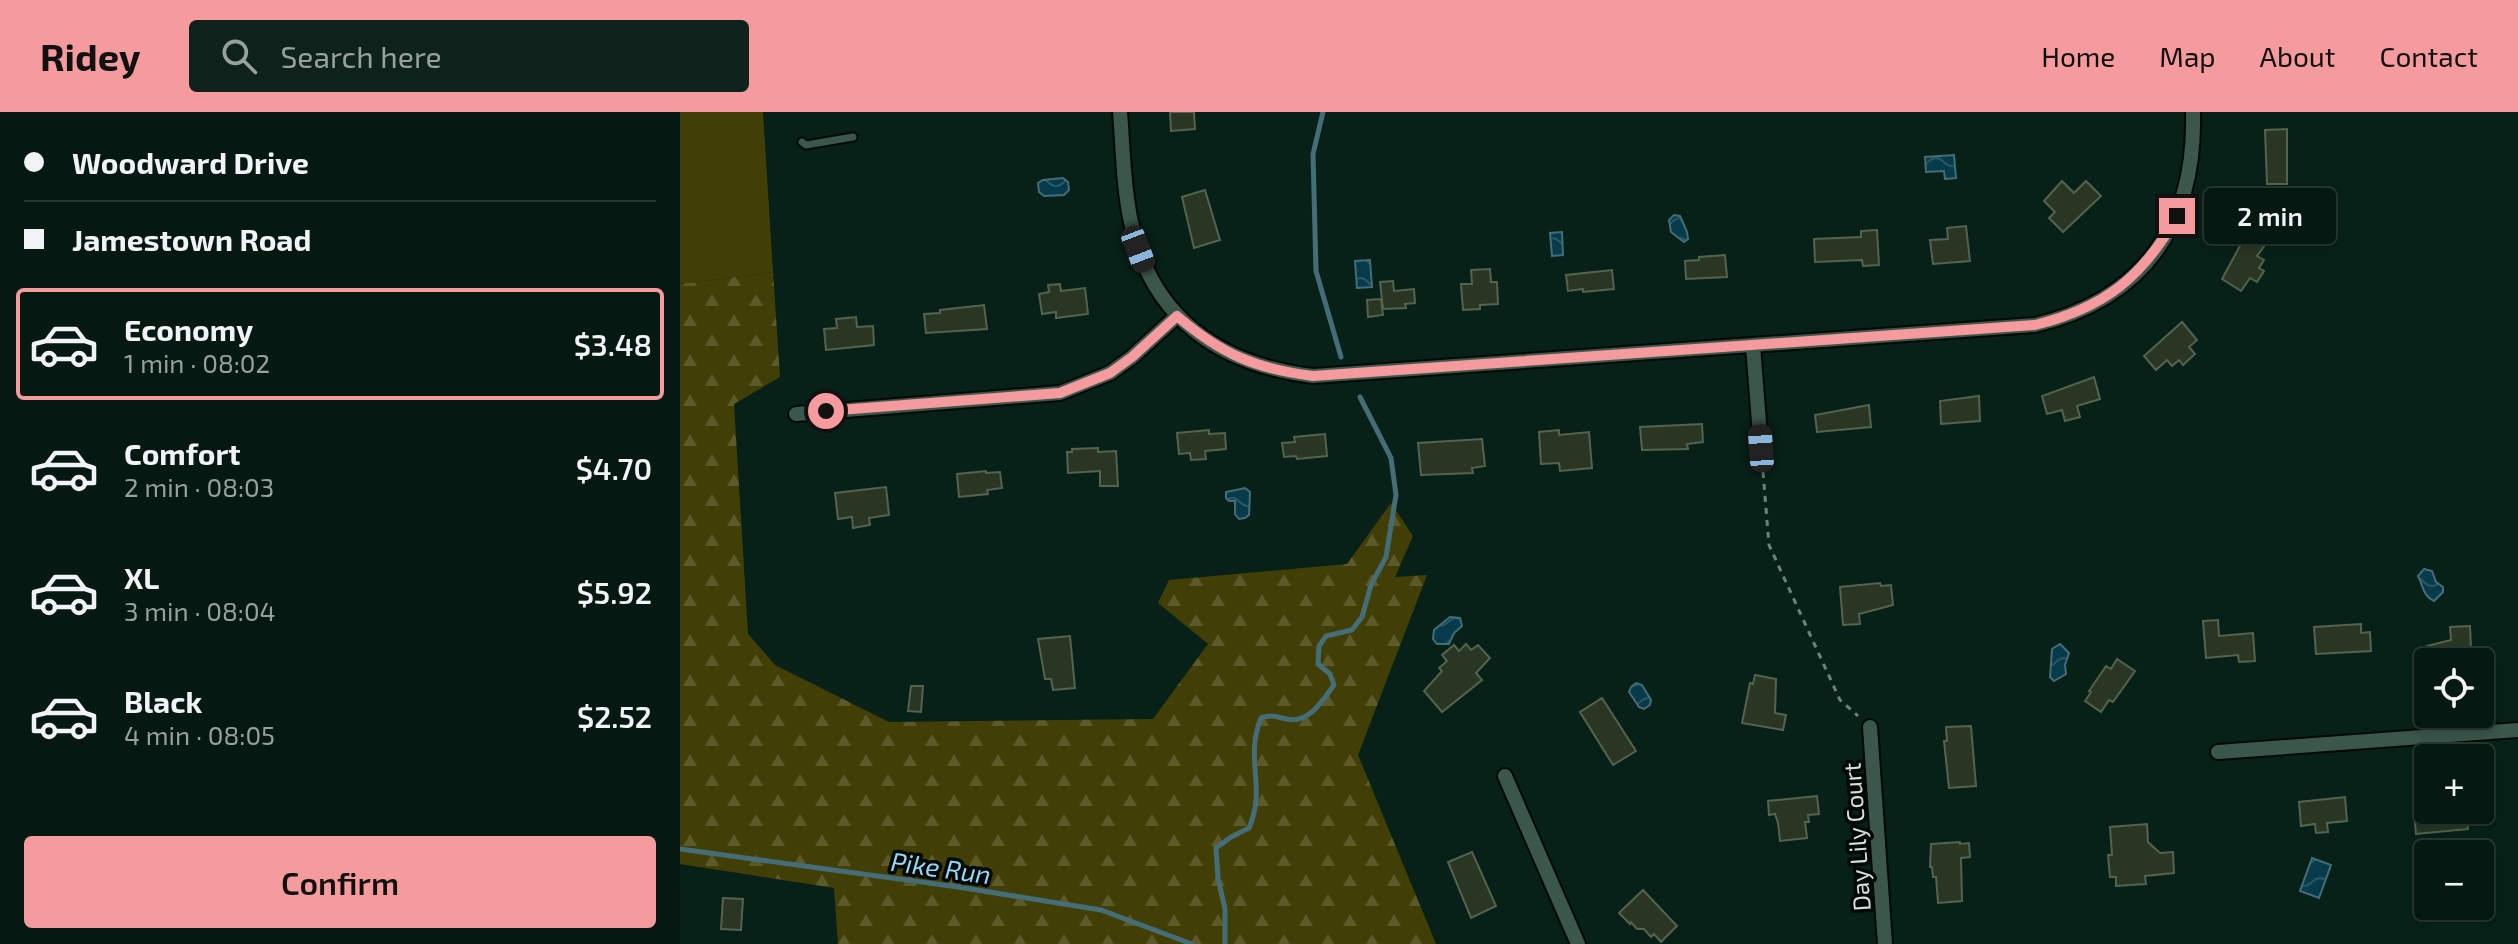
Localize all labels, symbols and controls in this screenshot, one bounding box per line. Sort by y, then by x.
search box [189,20,749,92]
text: Ridey [40,33,141,79]
icon: search [217,34,261,78]
text: Search here [281,38,442,74]
text: Home [2041,39,2115,73]
text: Map [2159,39,2216,73]
text: About [2260,39,2335,73]
text: Contact [2379,39,2478,73]
text: Woodward Drive [72,144,309,180]
callout: 2 min [2205,188,2337,244]
route end [2159,198,2195,234]
text: 2 min [2237,200,2303,231]
text: Jamestown Road [72,221,311,257]
car [1118,222,1158,276]
icon: car [28,308,100,380]
text: Economy [124,311,253,347]
text: $3.48 [574,326,652,362]
text: 1 min · 08:02 [124,347,270,378]
route start [808,393,844,429]
car [1747,423,1775,473]
icon: car [28,432,100,504]
text: Comfort [124,435,241,471]
text: $4.70 [576,450,652,486]
text: 2 min · 08:03 [124,471,274,502]
icon: car [28,556,100,628]
text: XL [124,559,159,595]
text: $5.92 [577,574,652,610]
text: 3 min · 08:04 [124,595,276,626]
map controls [2414,648,2494,920]
button: locate [2414,648,2494,728]
icon: car [28,680,100,752]
text: Black [124,683,202,719]
text: $2.52 [577,698,652,734]
text: 4 min · 08:05 [124,719,275,750]
button: + [2414,744,2494,824]
street label: Day Lily Court [1836,762,1876,912]
button: Confirm [24,836,656,928]
button: − [2414,840,2494,920]
water label: Pike Run [889,845,993,889]

